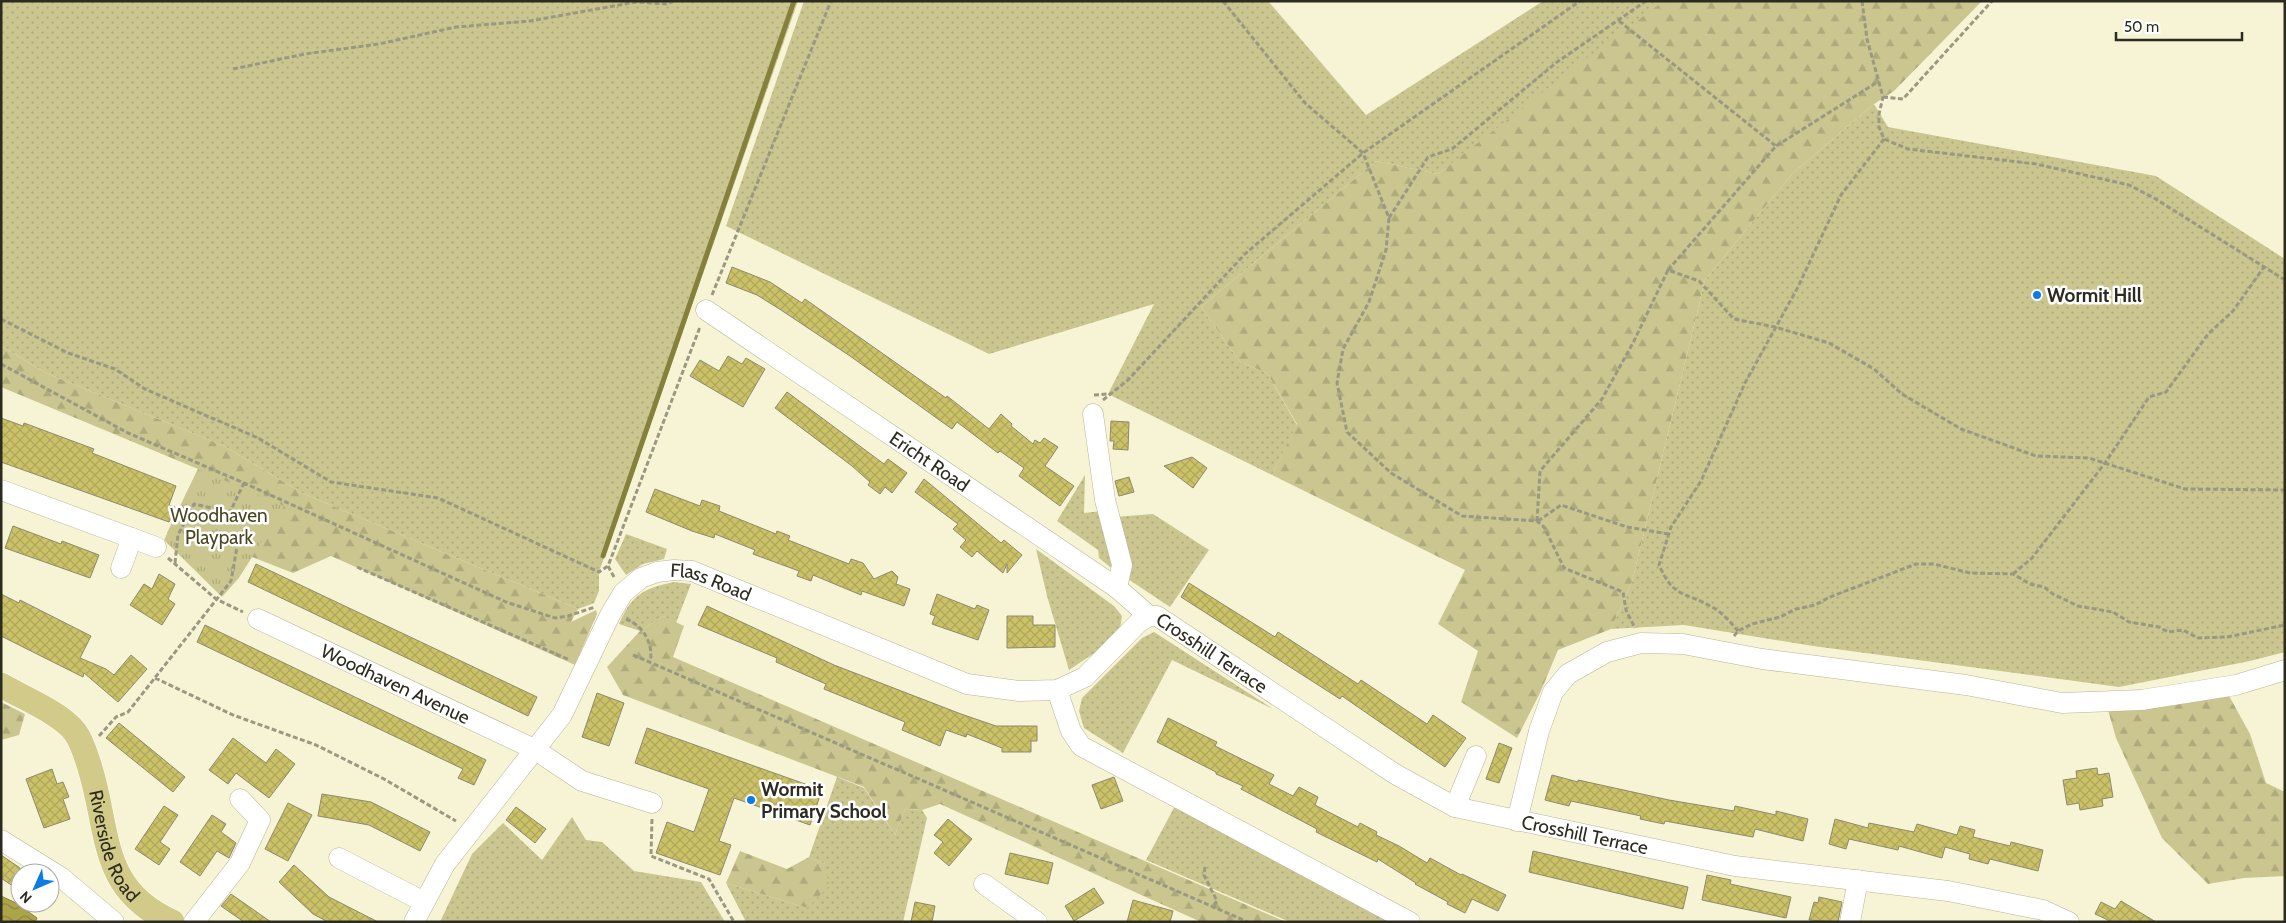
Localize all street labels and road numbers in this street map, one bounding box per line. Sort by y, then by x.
street label: Ericht Road [885,426,974,496]
street label: Flass Road [670,558,755,606]
street label: Crosshill Terrace [1152,607,1272,698]
street label: Woodhaven Avenue [317,639,474,729]
street label: Riverside Road [85,787,145,906]
street label: Crosshill Terrace [1520,810,1651,859]

